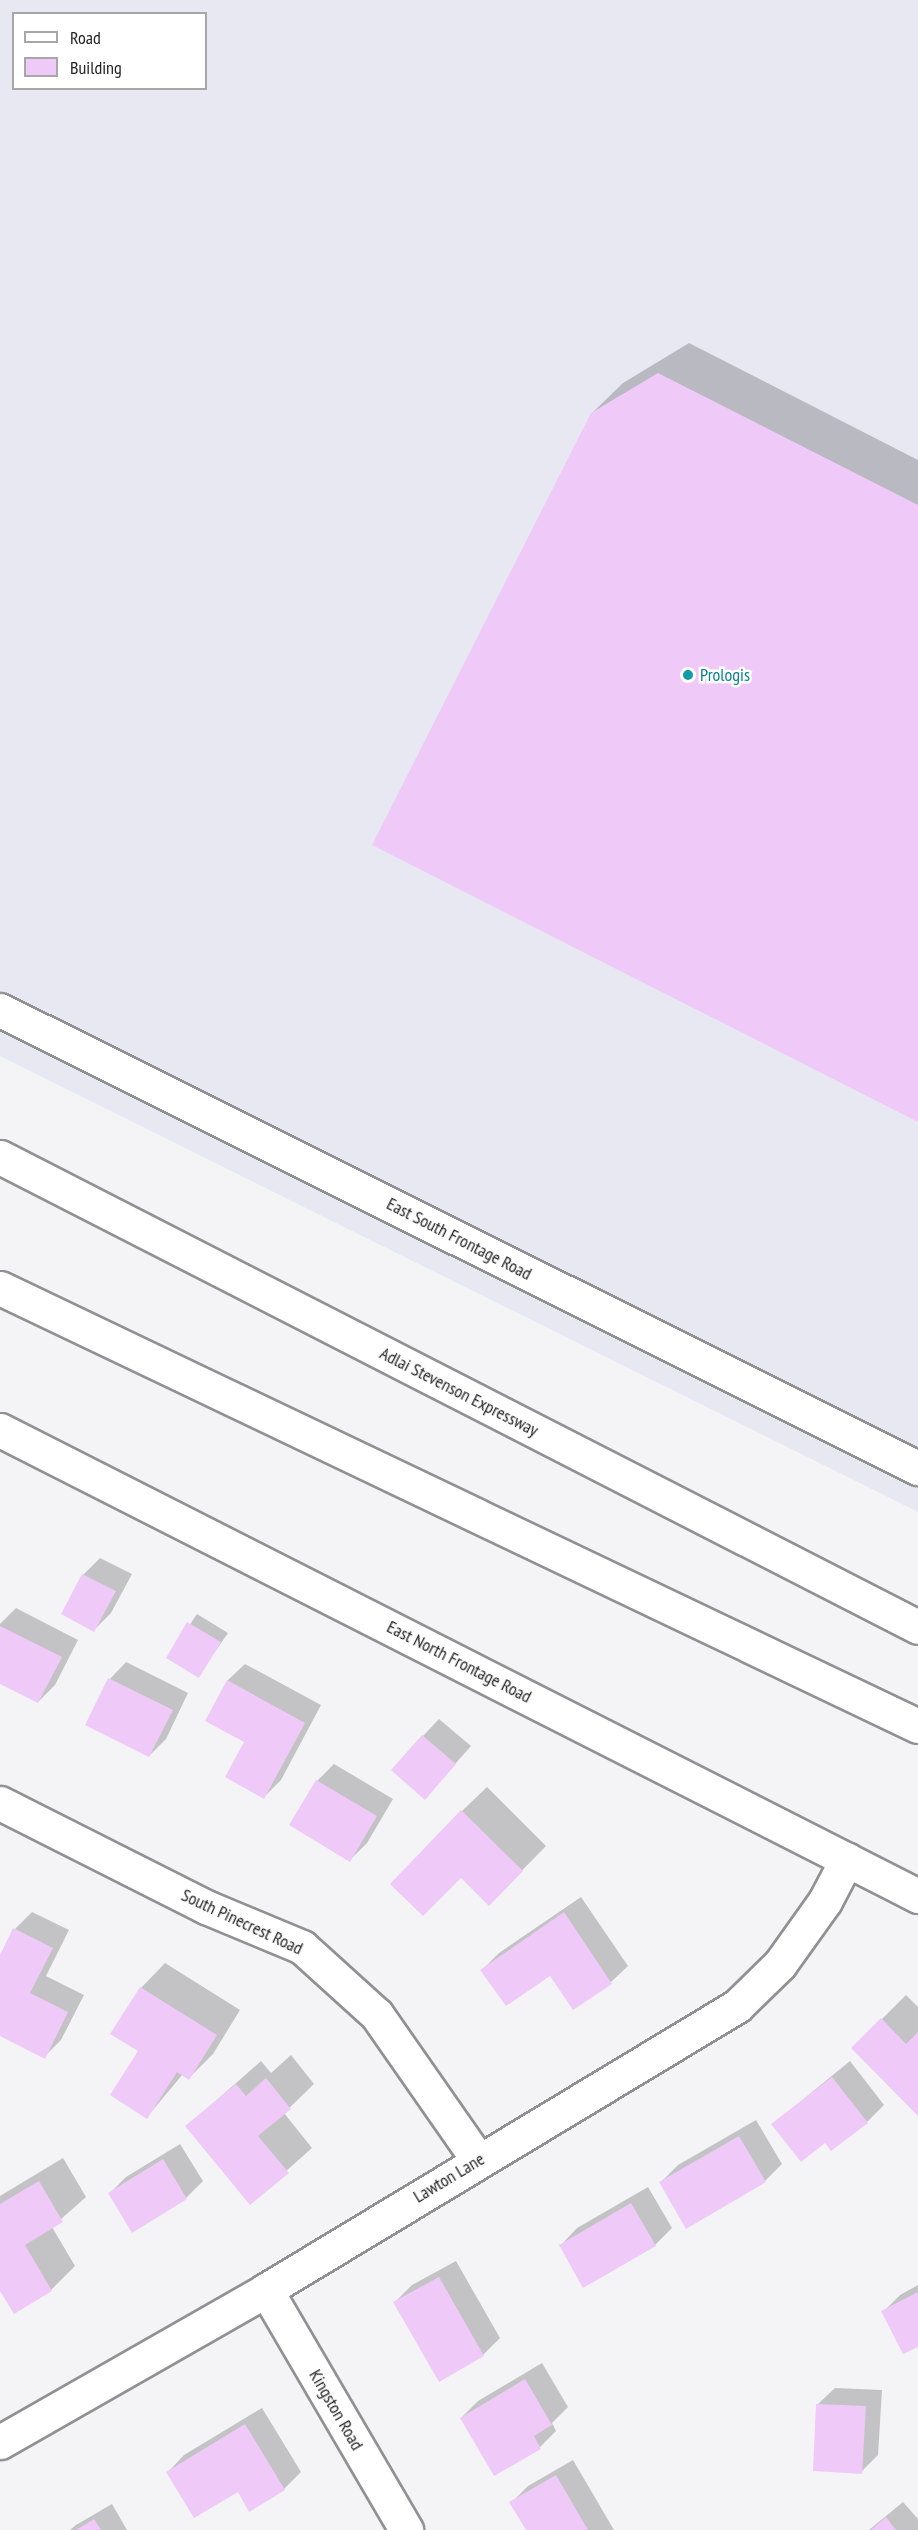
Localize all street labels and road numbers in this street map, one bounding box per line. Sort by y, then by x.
street label: East South Frontage Road [383,1193,535,1285]
street label: Adlai Stevenson Expressway [376,1343,542,1441]
street label: East North Frontage Road [383,1616,535,1708]
street label: South Pinecrest Road [178,1884,306,1960]
street label: Lawton Lane [410,2148,488,2208]
street label: Kingston Road [304,2366,368,2454]

